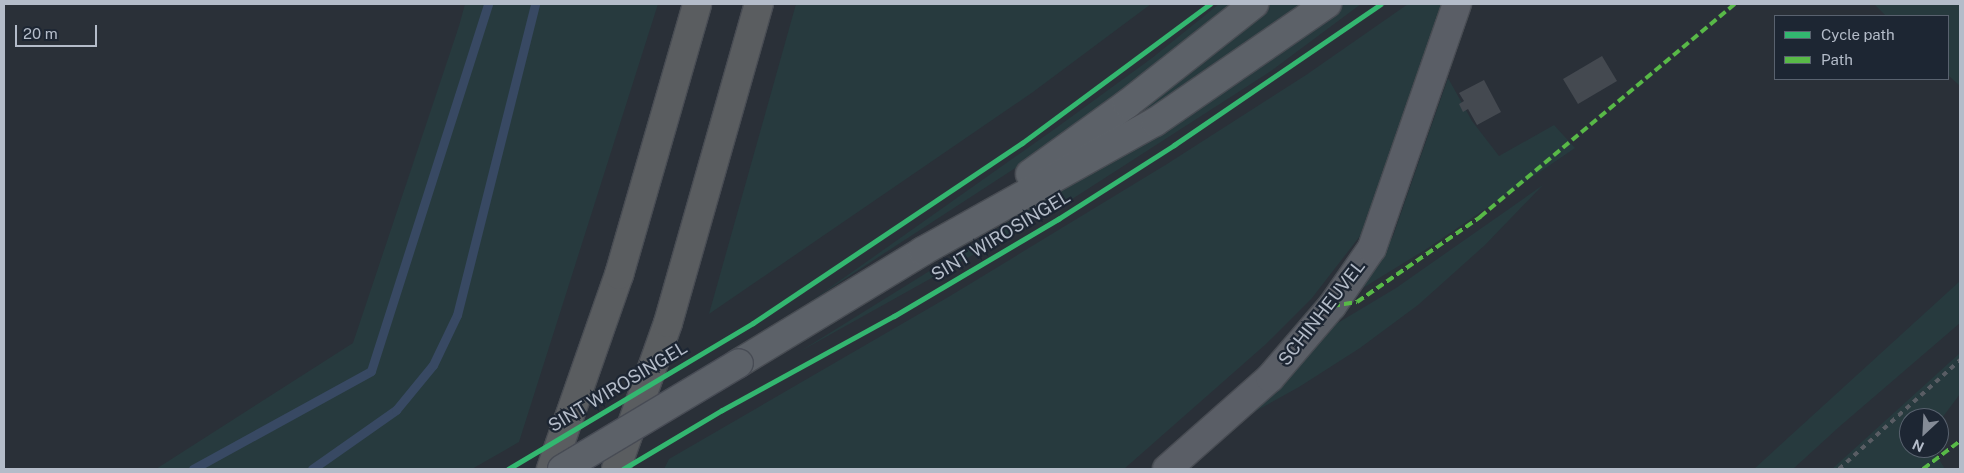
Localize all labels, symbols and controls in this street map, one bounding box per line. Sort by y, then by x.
scale bar [18,15,100,47]
legend [1774,15,1949,80]
text: 20 m [23,25,58,42]
text: Cycle path [1821,26,1895,43]
text: Path [1821,51,1853,68]
street label: SINT WIROSINGEL [927,186,1075,286]
street label: SCHINHEUVEL [1274,256,1370,370]
street label: SINT WIROSINGEL [544,337,692,437]
north arrow [1899,408,1949,458]
text: N [1910,436,1926,455]

